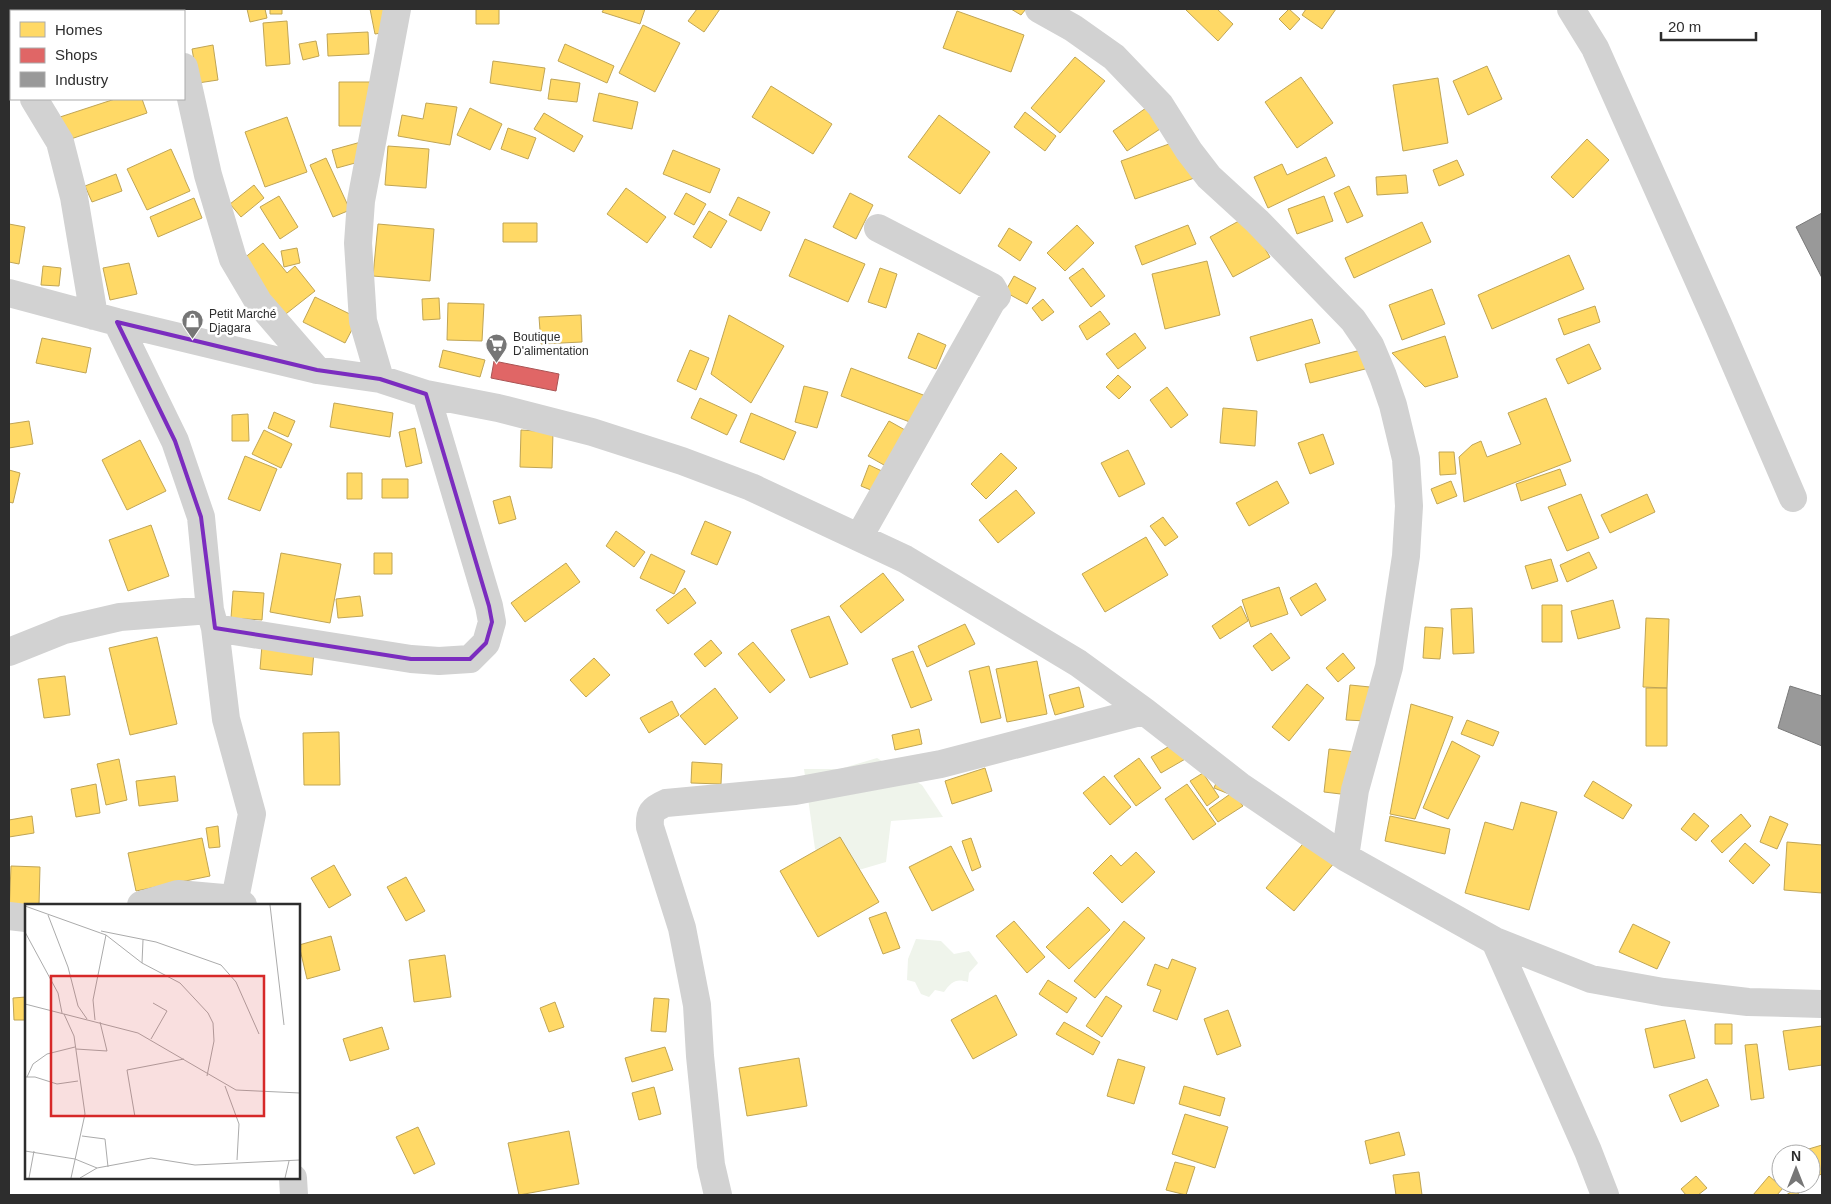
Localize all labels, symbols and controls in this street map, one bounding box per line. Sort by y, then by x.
legend [10,10,185,100]
scale bar [1661,10,1756,42]
text: 20 m [1668,18,1701,35]
text: Homes [55,21,103,38]
text: Shops [55,46,98,63]
text: Industry [55,71,109,88]
place label: Petit Marché Djagara [209,307,277,335]
shop icon: Petit Marché Djagara [181,309,205,340]
place label: Boutique D'alimentation [513,330,589,358]
supermarket icon: Boutique D'alimentation [485,332,509,363]
inset map [25,904,300,1179]
north arrow [1771,1144,1821,1194]
text: N [1791,1148,1801,1164]

